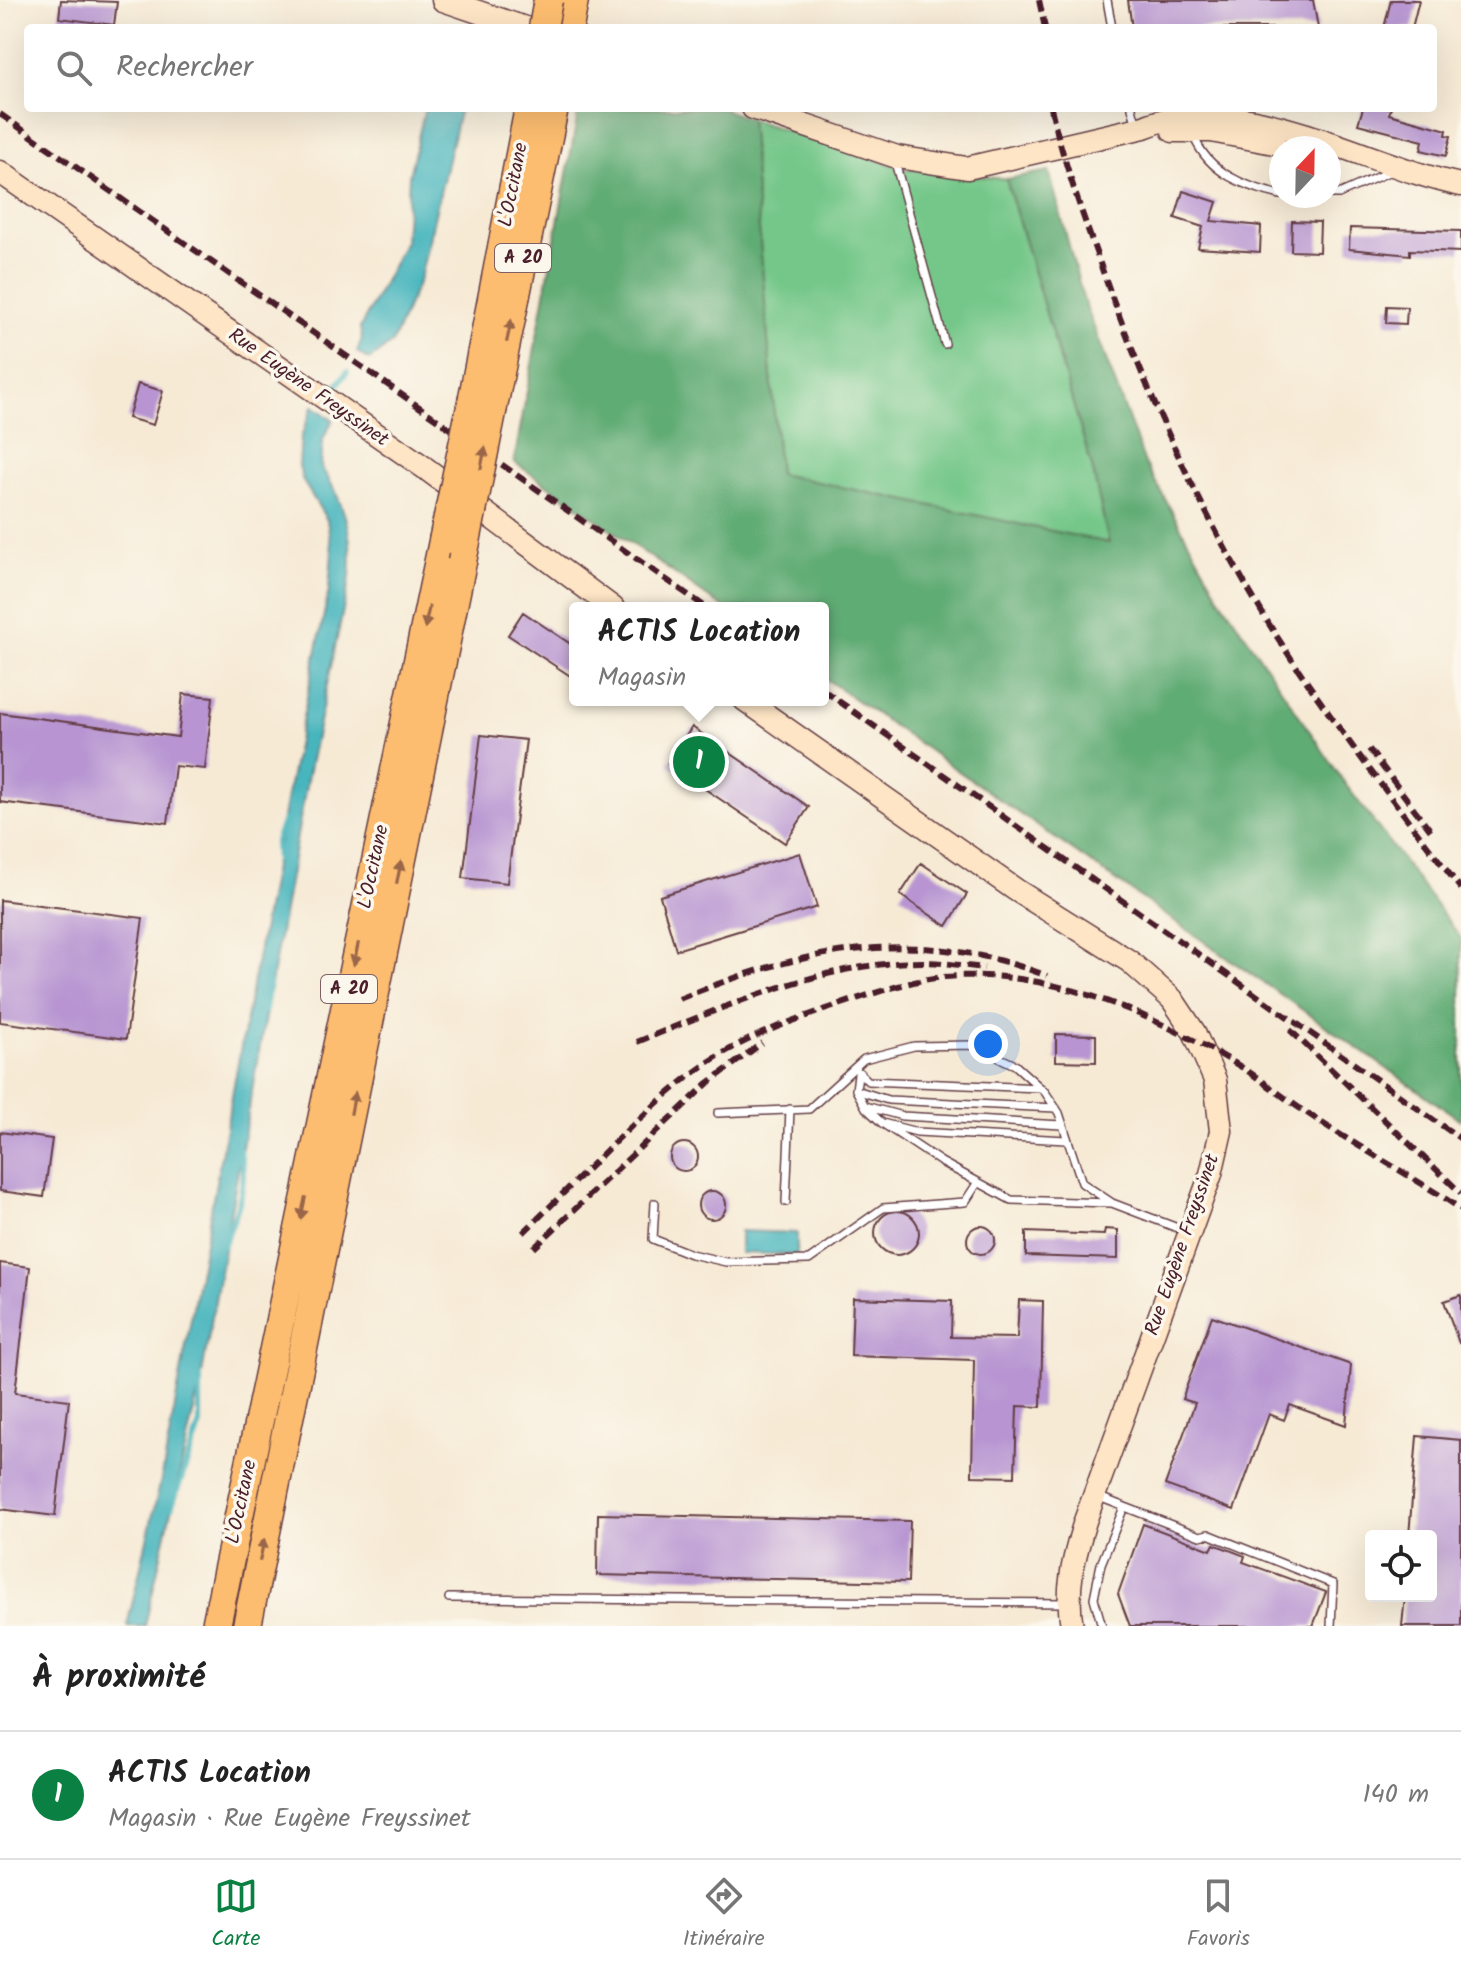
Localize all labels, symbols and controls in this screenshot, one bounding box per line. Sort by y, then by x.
search box [24,24,1437,112]
text: Rechercher [116,44,253,92]
icon: search [52,46,96,90]
north arrow [1269,136,1341,208]
street label: L'Occitane [490,140,538,230]
road number: A 20 [495,244,551,272]
one-way arrow [503,318,515,343]
street label: Rue Eugène Freyssinet [221,320,395,456]
one-way arrow [477,445,489,470]
popup [569,602,829,706]
one-way arrow [420,605,433,630]
text: ACTIS Location [598,609,800,657]
text: Magasin [598,657,686,699]
pin: 1 [673,732,725,792]
street label: L'Occitane [349,822,399,912]
one-way arrow [393,860,406,885]
one-way arrow [349,941,362,966]
road number: A 20 [321,975,377,1003]
your location [968,1024,1008,1064]
one-way arrow [347,1090,360,1115]
street label: Rue Eugène Freyssinet [1137,1150,1229,1340]
one-way arrow [296,1196,308,1221]
street label: L'Occitane [217,1457,267,1547]
map controls [1365,1530,1437,1602]
button: locate [1365,1530,1437,1602]
one-way arrow [256,1537,269,1562]
text: À proximité [32,1651,205,1705]
text: ACTIS Location [108,1750,311,1798]
text: 1 [54,1774,62,1816]
text: 140 m [1362,1774,1429,1816]
text: Magasin · Rue Eugène Freyssinet [108,1798,471,1840]
tab: Carte [211,1874,260,1957]
tab: Itinéraire [683,1874,765,1957]
tab: Favoris [1187,1874,1250,1957]

